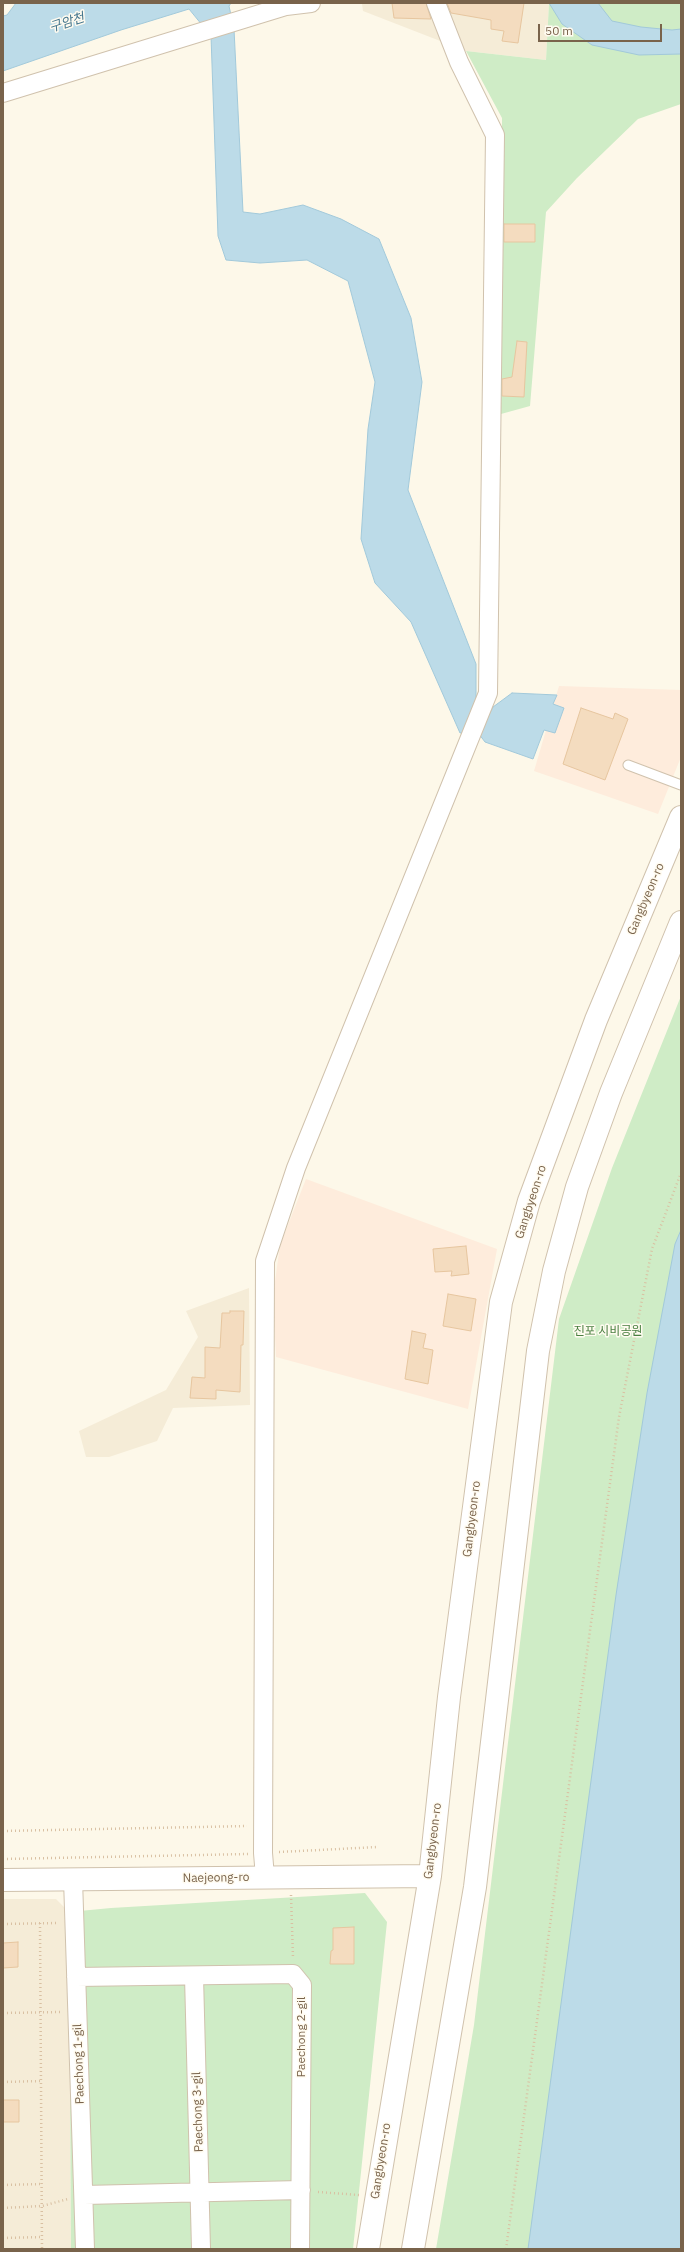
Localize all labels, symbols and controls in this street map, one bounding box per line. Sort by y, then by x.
water label: 구암천 [48,10,86,36]
scale bar [540,16,664,42]
text: 50 m [545,23,573,38]
street label: Gangbyeon-ro [624,861,668,937]
street label: Gangbyeon-ro [512,1163,550,1241]
park label: 진포 시비공원 [573,1325,643,1339]
street label: Gangbyeon-ro [460,1480,484,1558]
street label: Gangbyeon-ro [421,1802,445,1880]
street label: Naejeong-ro [182,1870,250,1886]
street label: Paechong 2-gil [295,1997,309,2077]
street label: Paechong 1-gil [70,2024,88,2104]
street label: Paechong 3-gil [189,2072,207,2152]
street label: Gangbyeon-ro [368,2122,394,2200]

